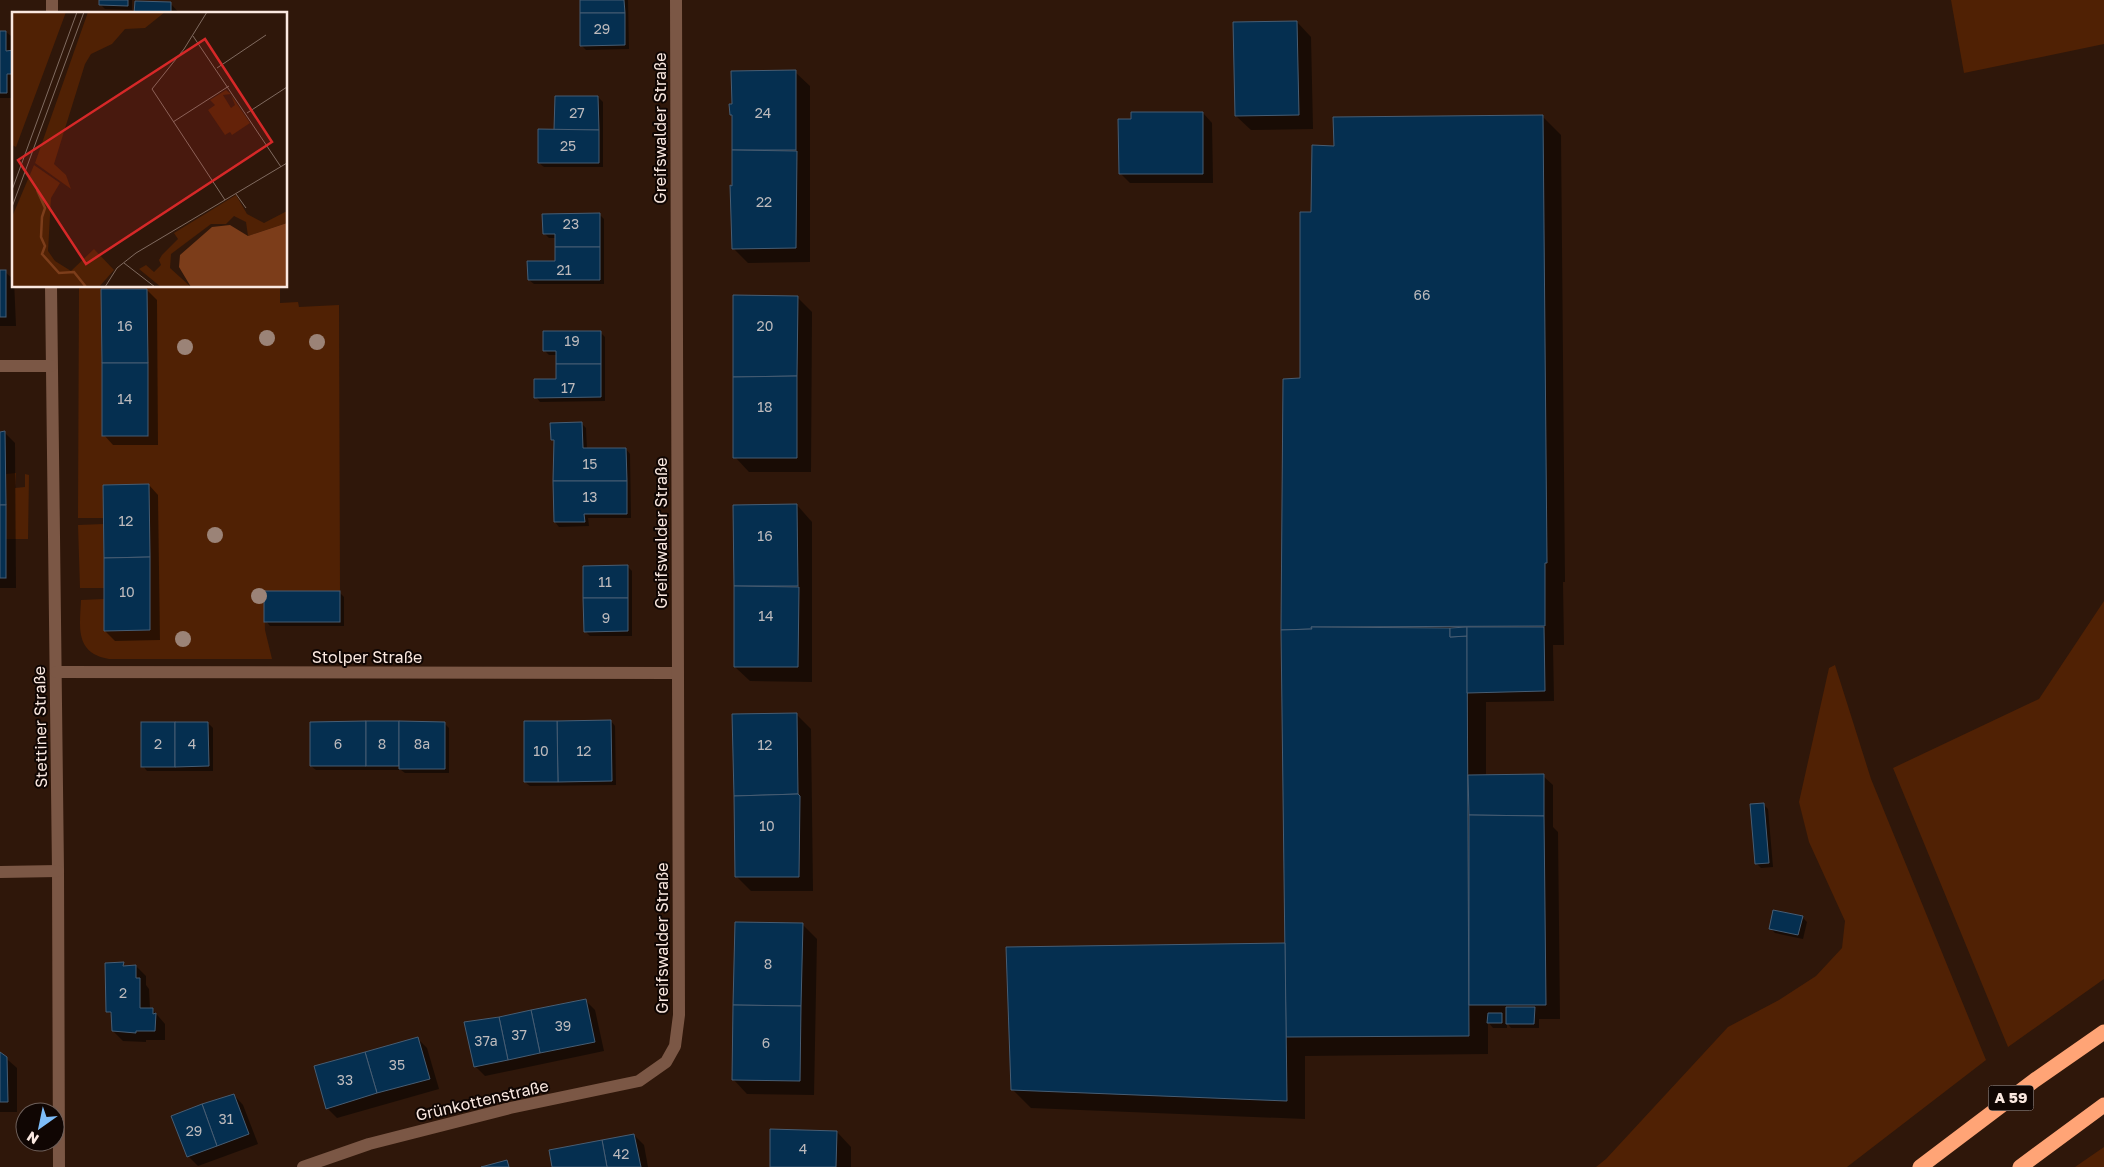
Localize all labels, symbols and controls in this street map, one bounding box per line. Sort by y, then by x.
inset map [12,12,288,288]
house number: 29 [594,20,610,37]
street label: Greifswalder Straße [650,52,670,204]
house number: 27 [569,104,585,121]
house number: 24 [755,104,771,121]
house number: 25 [560,137,576,154]
house number: 22 [756,193,772,210]
house number: 23 [563,215,579,232]
house number: 21 [557,261,572,278]
house number: 66 [1414,286,1430,303]
house number: 16 [117,317,133,334]
house number: 20 [757,317,773,334]
house number: 19 [564,332,580,349]
house number: 17 [561,379,575,396]
house number: 14 [117,390,133,407]
house number: 18 [757,398,773,415]
house number: 15 [583,455,597,472]
street label: Greifswalder Straße [651,457,671,609]
house number: 13 [583,488,597,505]
house number: 12 [119,512,133,529]
house number: 16 [757,527,773,544]
house number: 11 [598,573,612,590]
house number: 10 [119,583,135,600]
house number: 14 [758,607,774,624]
house number: 9 [602,609,610,626]
street label: Stolper Straße [312,647,422,667]
street label: Stettiner Straße [29,666,51,788]
house number: 2 [154,735,162,752]
house number: 4 [188,735,196,752]
house number: 6 [334,735,342,752]
house number: 8 [378,735,386,752]
house number: 8a [414,735,430,752]
house number: 12 [758,736,772,753]
house number: 10 [533,742,549,759]
house number: 12 [577,742,591,759]
house number: 10 [759,817,775,834]
street label: Greifswalder Straße [652,862,672,1014]
house number: 8 [764,955,772,972]
house number: 2 [119,984,127,1001]
house number: 39 [555,1017,571,1034]
house number: 37 [511,1026,527,1043]
house number: 37a [474,1032,498,1049]
house number: 6 [762,1034,770,1051]
house number: 35 [389,1056,405,1073]
house number: 33 [337,1071,353,1088]
street label: Grünkottenstraße [414,1075,550,1125]
road number: A 59 [1988,1086,2034,1110]
north arrow [15,1102,65,1152]
house number: 31 [219,1110,234,1127]
house number: 29 [186,1122,202,1139]
text: N [24,1128,42,1148]
house number: 4 [799,1140,807,1157]
house number: 42 [613,1145,629,1162]

